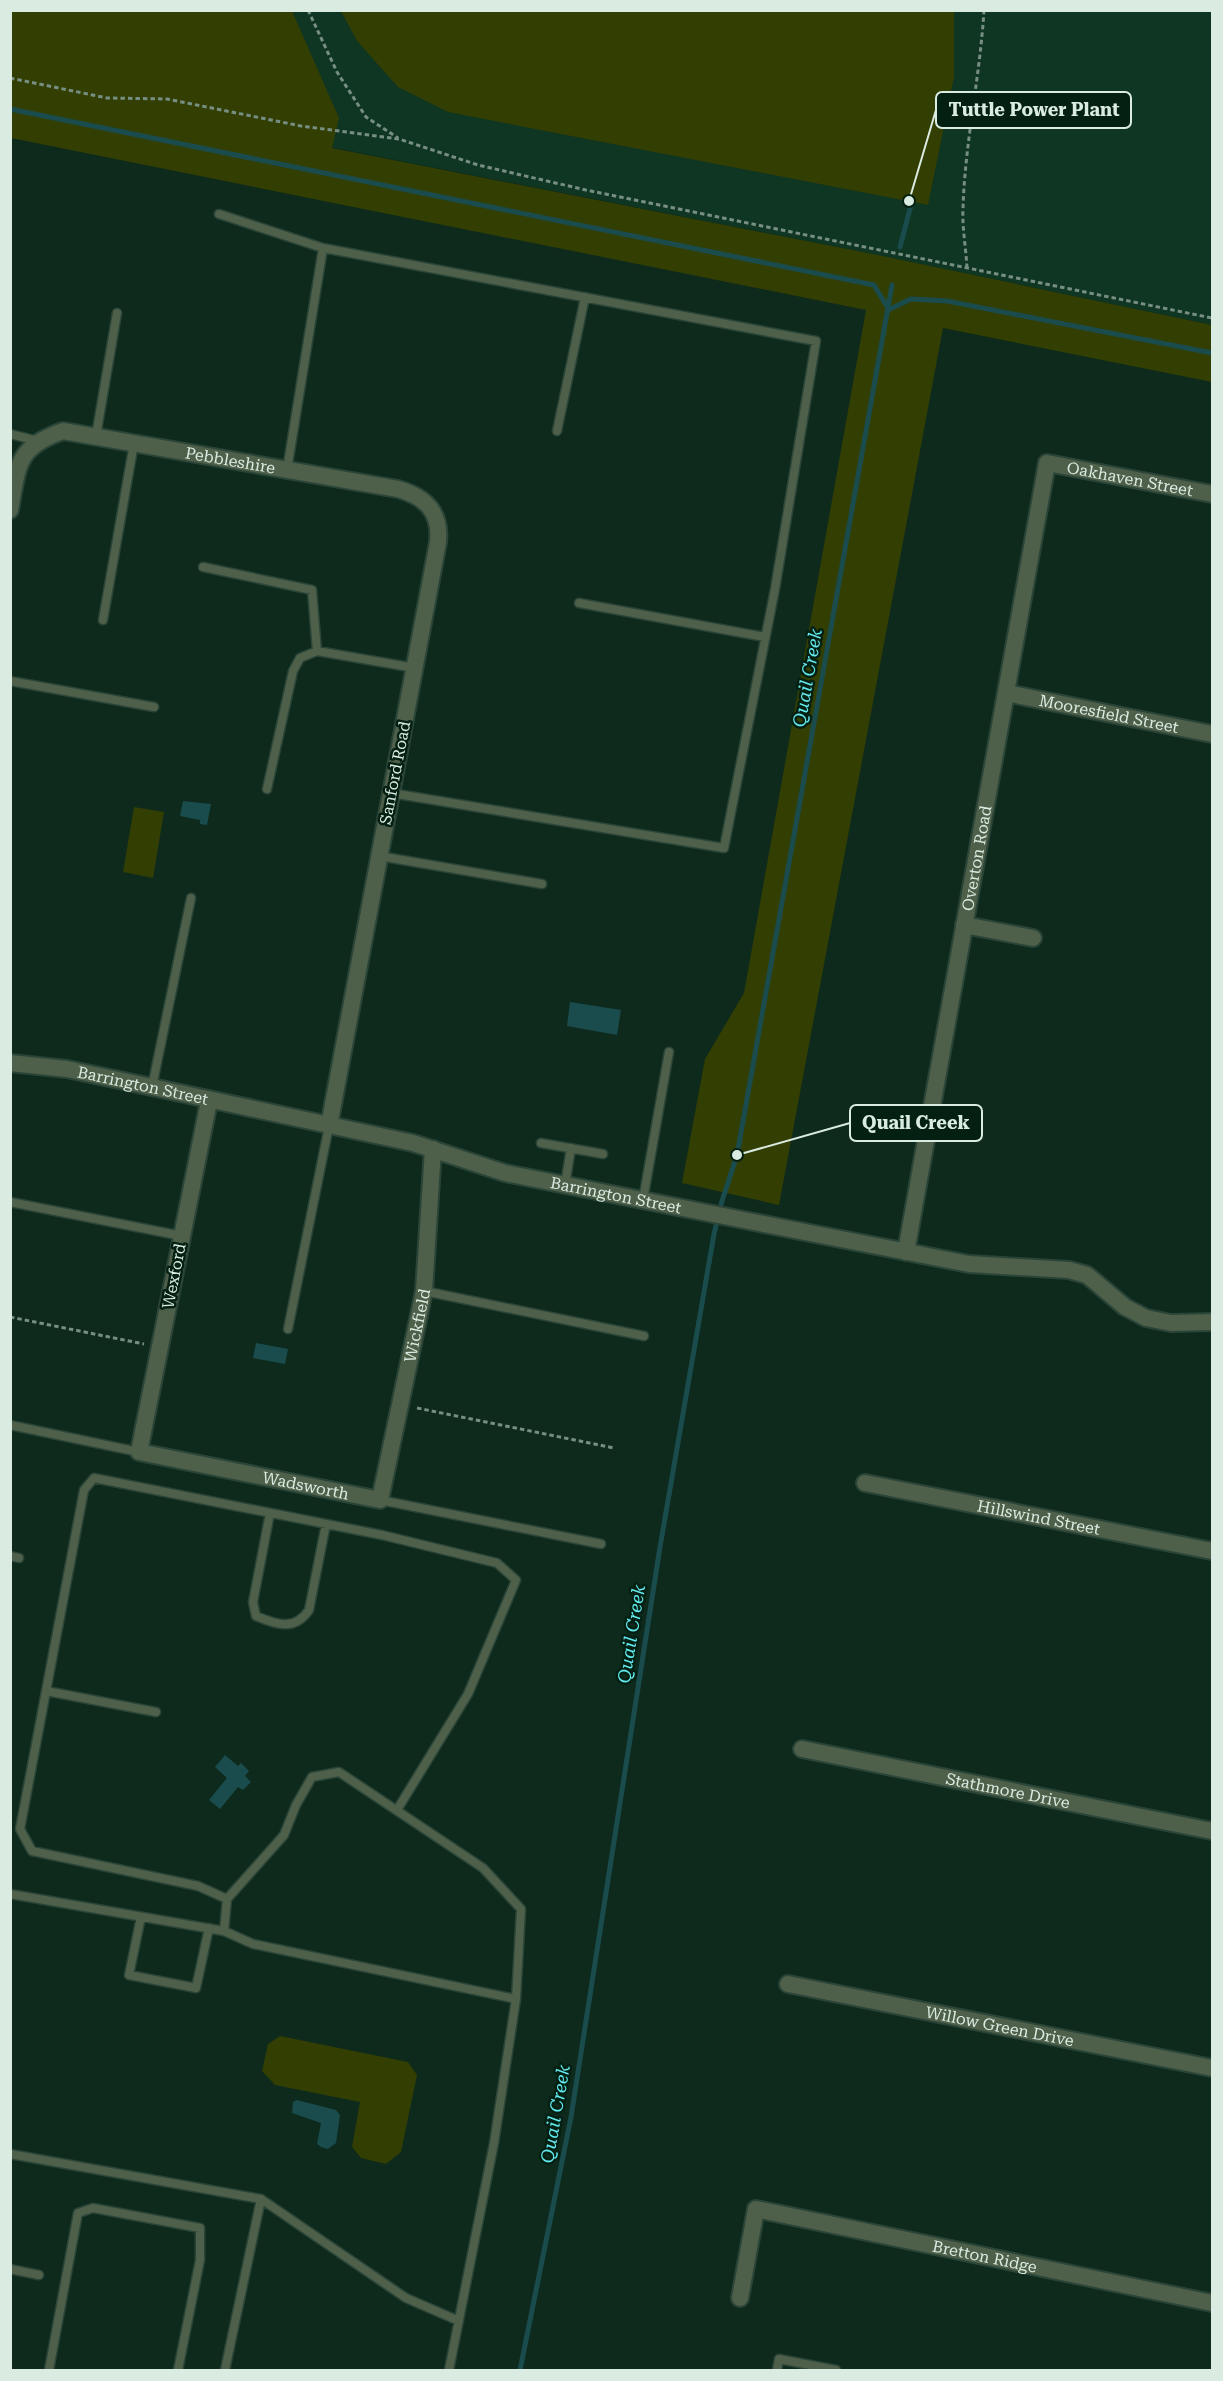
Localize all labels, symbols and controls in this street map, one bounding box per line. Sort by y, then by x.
callout: Tuttle Power Plant [936,92,1131,128]
text: Tuttle Power Plant [949,99,1119,120]
street label: Pebbleshire [184,443,277,477]
street label: Oakhaven Street [1065,457,1195,500]
water label: Quail Creek [788,627,826,729]
street label: Mooresfield Street [1037,690,1181,737]
street label: Sanford Road [376,720,414,826]
street label: Overton Road [958,804,995,912]
street label: Barrington Street [76,1062,210,1108]
callout: Quail Creek [850,1105,982,1141]
text: Quail Creek [862,1112,970,1133]
street label: Barrington Street [549,1173,683,1217]
street label: Wexford [158,1242,190,1310]
street label: Wickfield [400,1287,434,1364]
street label: Wadsworth [261,1467,351,1503]
street label: Hillswind Street [976,1496,1102,1538]
water label: Quail Creek [613,1583,649,1685]
street label: Stathmore Drive [944,1769,1072,1812]
street label: Willow Green Drive [924,2002,1076,2050]
water label: Quail Creek [536,2063,574,2165]
street label: Bretton Ridge [931,2236,1039,2276]

